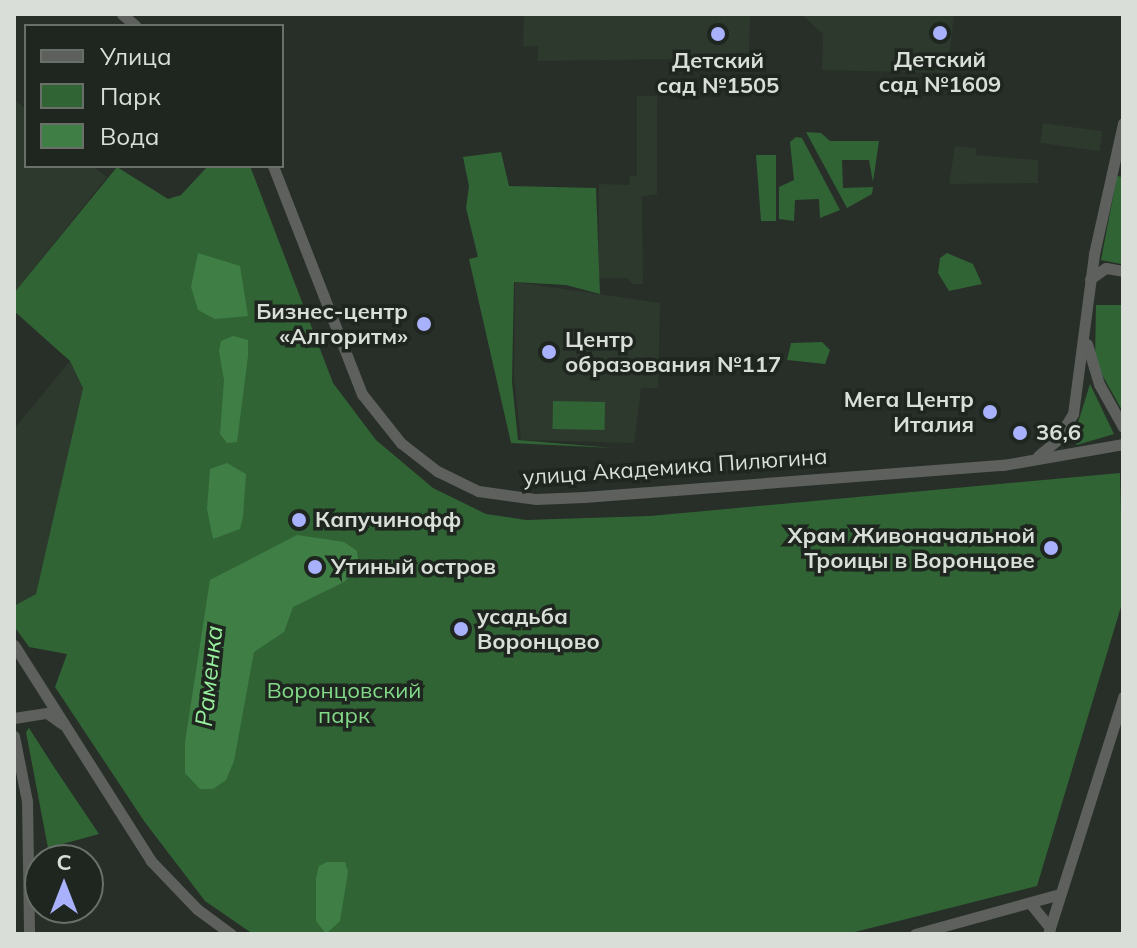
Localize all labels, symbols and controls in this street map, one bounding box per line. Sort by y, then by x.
legend [24,24,284,168]
marker: Детский сад №1609 [931,24,949,42]
marker: Детский сад №1505 [709,25,727,43]
text: Улица [100,41,172,71]
place label: Детский сад №1609 [879,46,1001,98]
place label: Детский сад №1505 [657,47,779,98]
text: Парк [100,81,161,111]
text: Вода [100,121,160,151]
place label: Бизнес-центр «Алгоритм» [256,298,408,350]
marker: Бизнес-центр «Алгоритм» [415,315,433,333]
place label: Центр образования №117 [565,326,781,378]
marker: Центр образования №117 [540,343,558,361]
place label: Мега Центр Италия [844,386,974,438]
marker: Мега Центр Италия [981,403,999,421]
place label: 36,6 [1036,420,1081,446]
marker: 36,6 [1011,424,1029,442]
street label: улица Академика Пилюгина [522,443,828,491]
place label: Капучинофф [315,507,461,533]
marker: Капучинофф [290,511,308,529]
place label: Храм Живоначальной Троицы в Воронцове [788,522,1035,574]
marker: Храм Живоначальной Троицы в Воронцове [1042,539,1060,557]
place label: Утиный остров [331,554,496,580]
marker: Утиный остров [306,558,324,576]
place label: усадьба Воронцово [477,603,600,654]
marker: усадьба Воронцово [452,620,470,638]
water label: Раменка [189,624,229,728]
park label: Воронцовский парк [267,677,421,728]
north arrow [24,844,104,924]
text: С [56,848,72,876]

